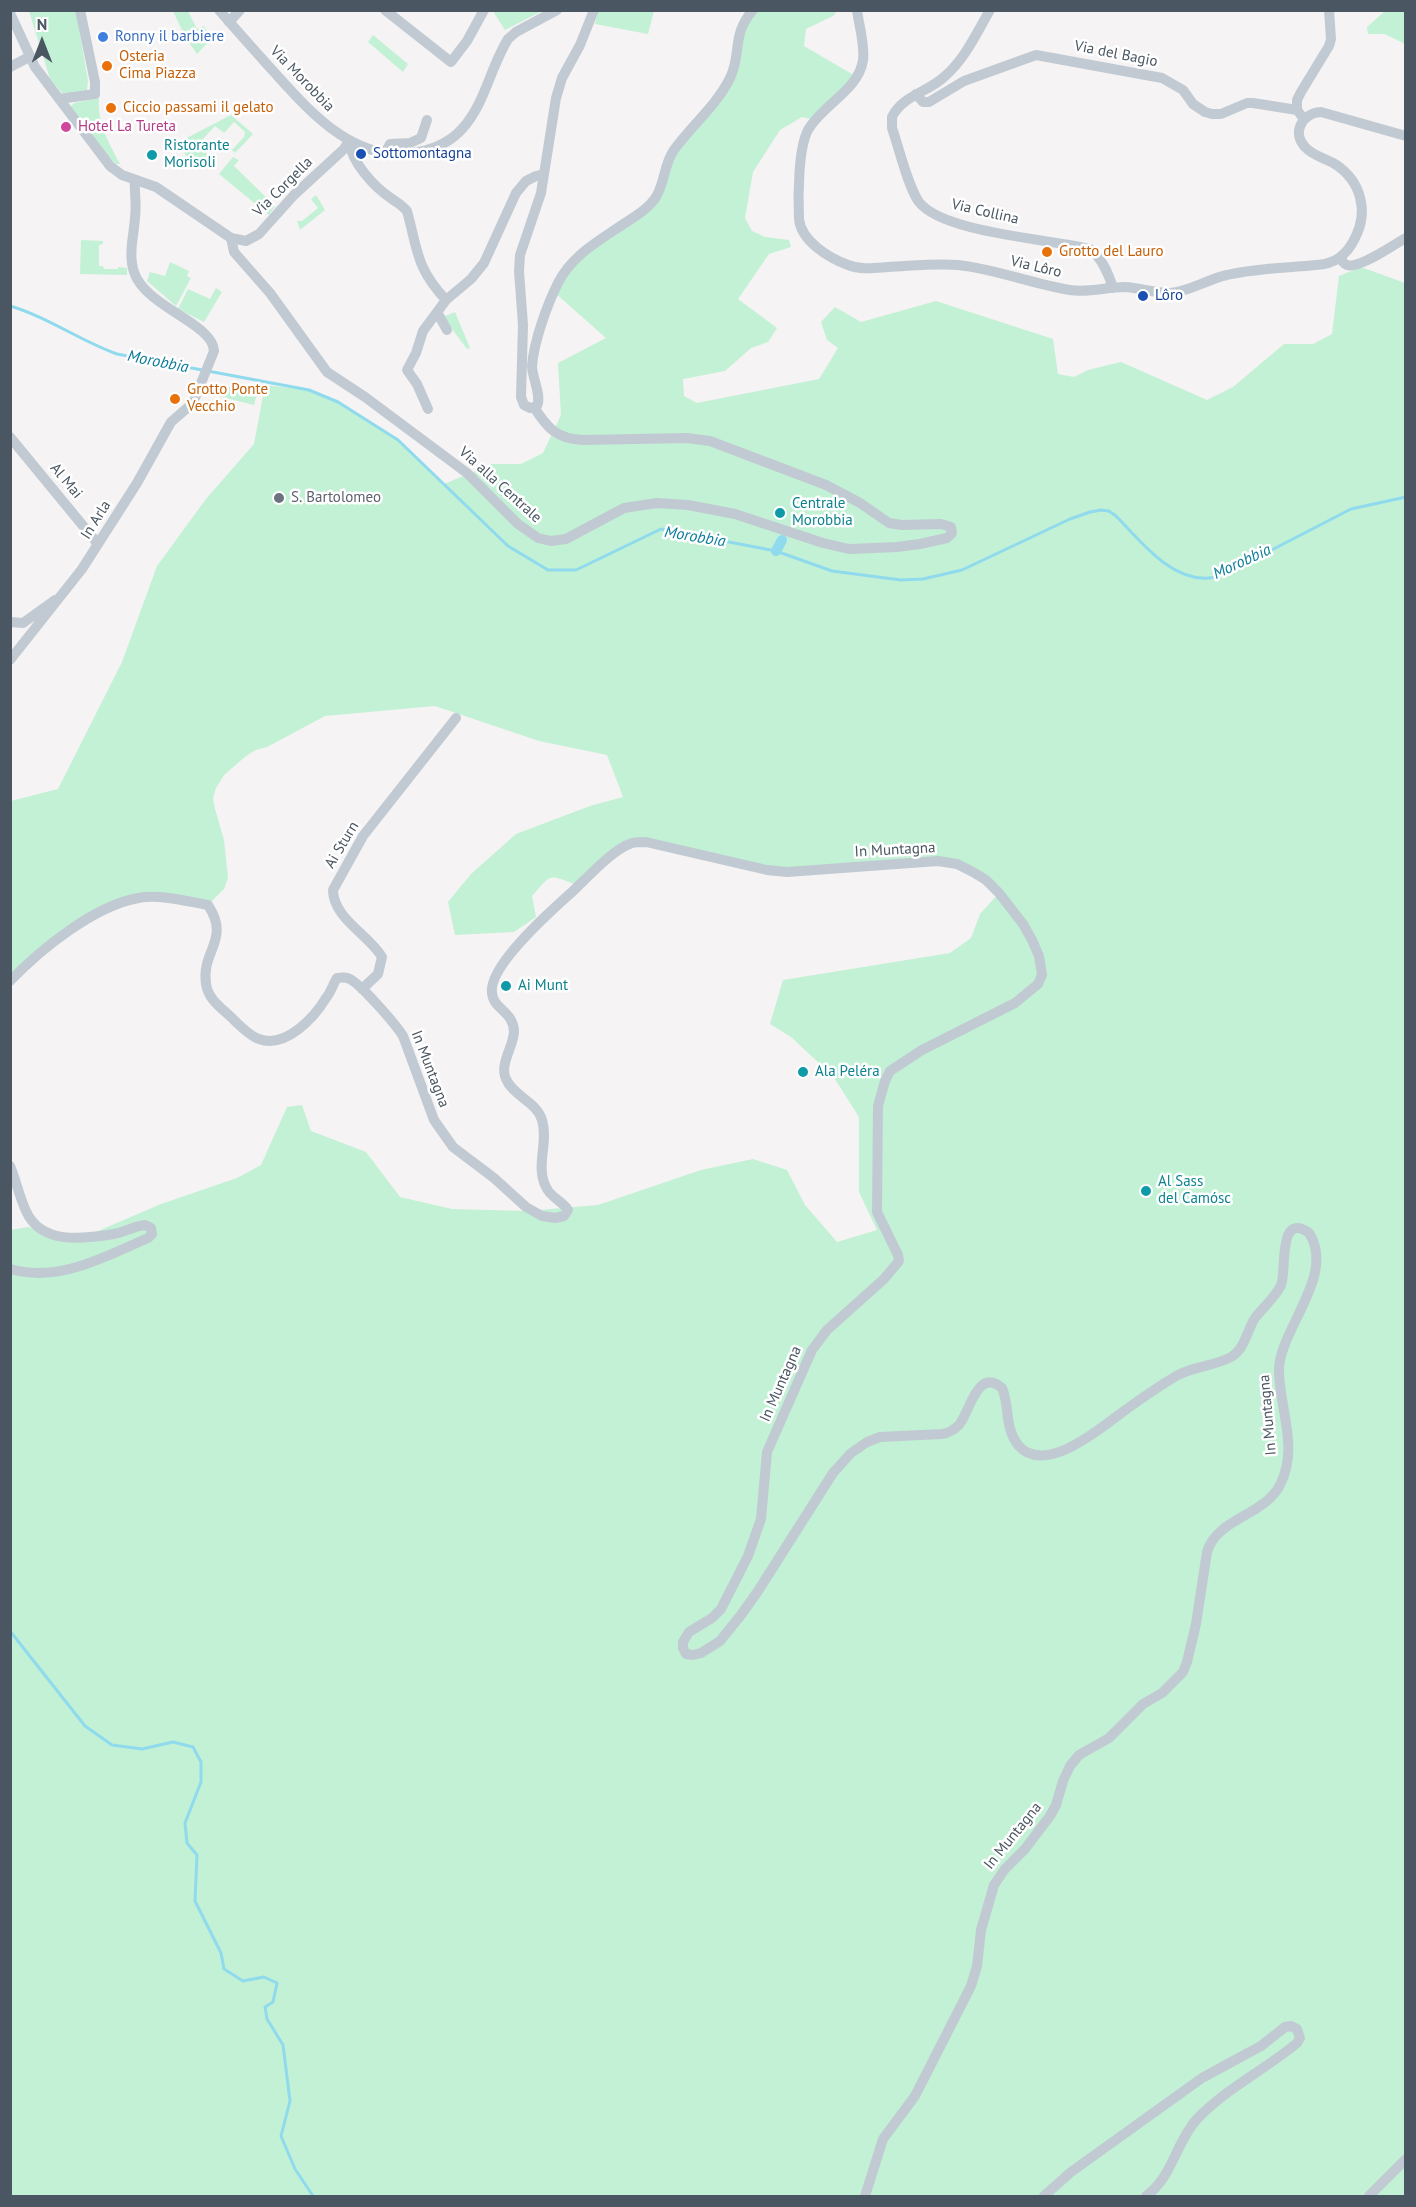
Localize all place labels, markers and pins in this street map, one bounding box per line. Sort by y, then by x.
place label: Ronny il barbiere [115,28,224,46]
marker: Ronny il barbiere [96,30,110,44]
place label: Osteria Cima Piazza [119,48,196,83]
marker: Osteria Cima Piazza [100,59,114,73]
place label: Ciccio passami il gelato [123,99,274,117]
marker: Ciccio passami il gelato [104,101,118,115]
place label: Hotel La Tureta [78,118,176,136]
marker: Hotel La Tureta [59,120,73,134]
place label: Ristorante Morisoli [164,137,230,172]
place label: Sottomontagna [373,145,472,163]
marker: Sottomontagna [354,147,368,161]
marker: Ristorante Morisoli [145,148,159,162]
place label: Grotto del Lauro [1059,243,1164,261]
marker: Grotto del Lauro [1040,245,1054,259]
place label: Lôro [1155,287,1183,305]
marker: Lôro [1136,289,1150,303]
place label: Grotto Ponte Vecchio [187,381,268,416]
marker: Grotto Ponte Vecchio [168,392,182,406]
place label: S. Bartolomeo [291,489,381,507]
marker: S. Bartolomeo [272,491,286,505]
place label: Centrale Morobbia [792,495,853,530]
marker: Centrale Morobbia [773,506,787,520]
place label: Ai Munt [518,977,568,995]
marker: Ai Munt [499,979,513,993]
place label: Ala Peléra [815,1063,880,1081]
marker: Ala Peléra [796,1065,810,1079]
place label: Al Sass del Camósc [1158,1173,1231,1208]
marker: Al Sass del Camósc [1139,1184,1153,1198]

